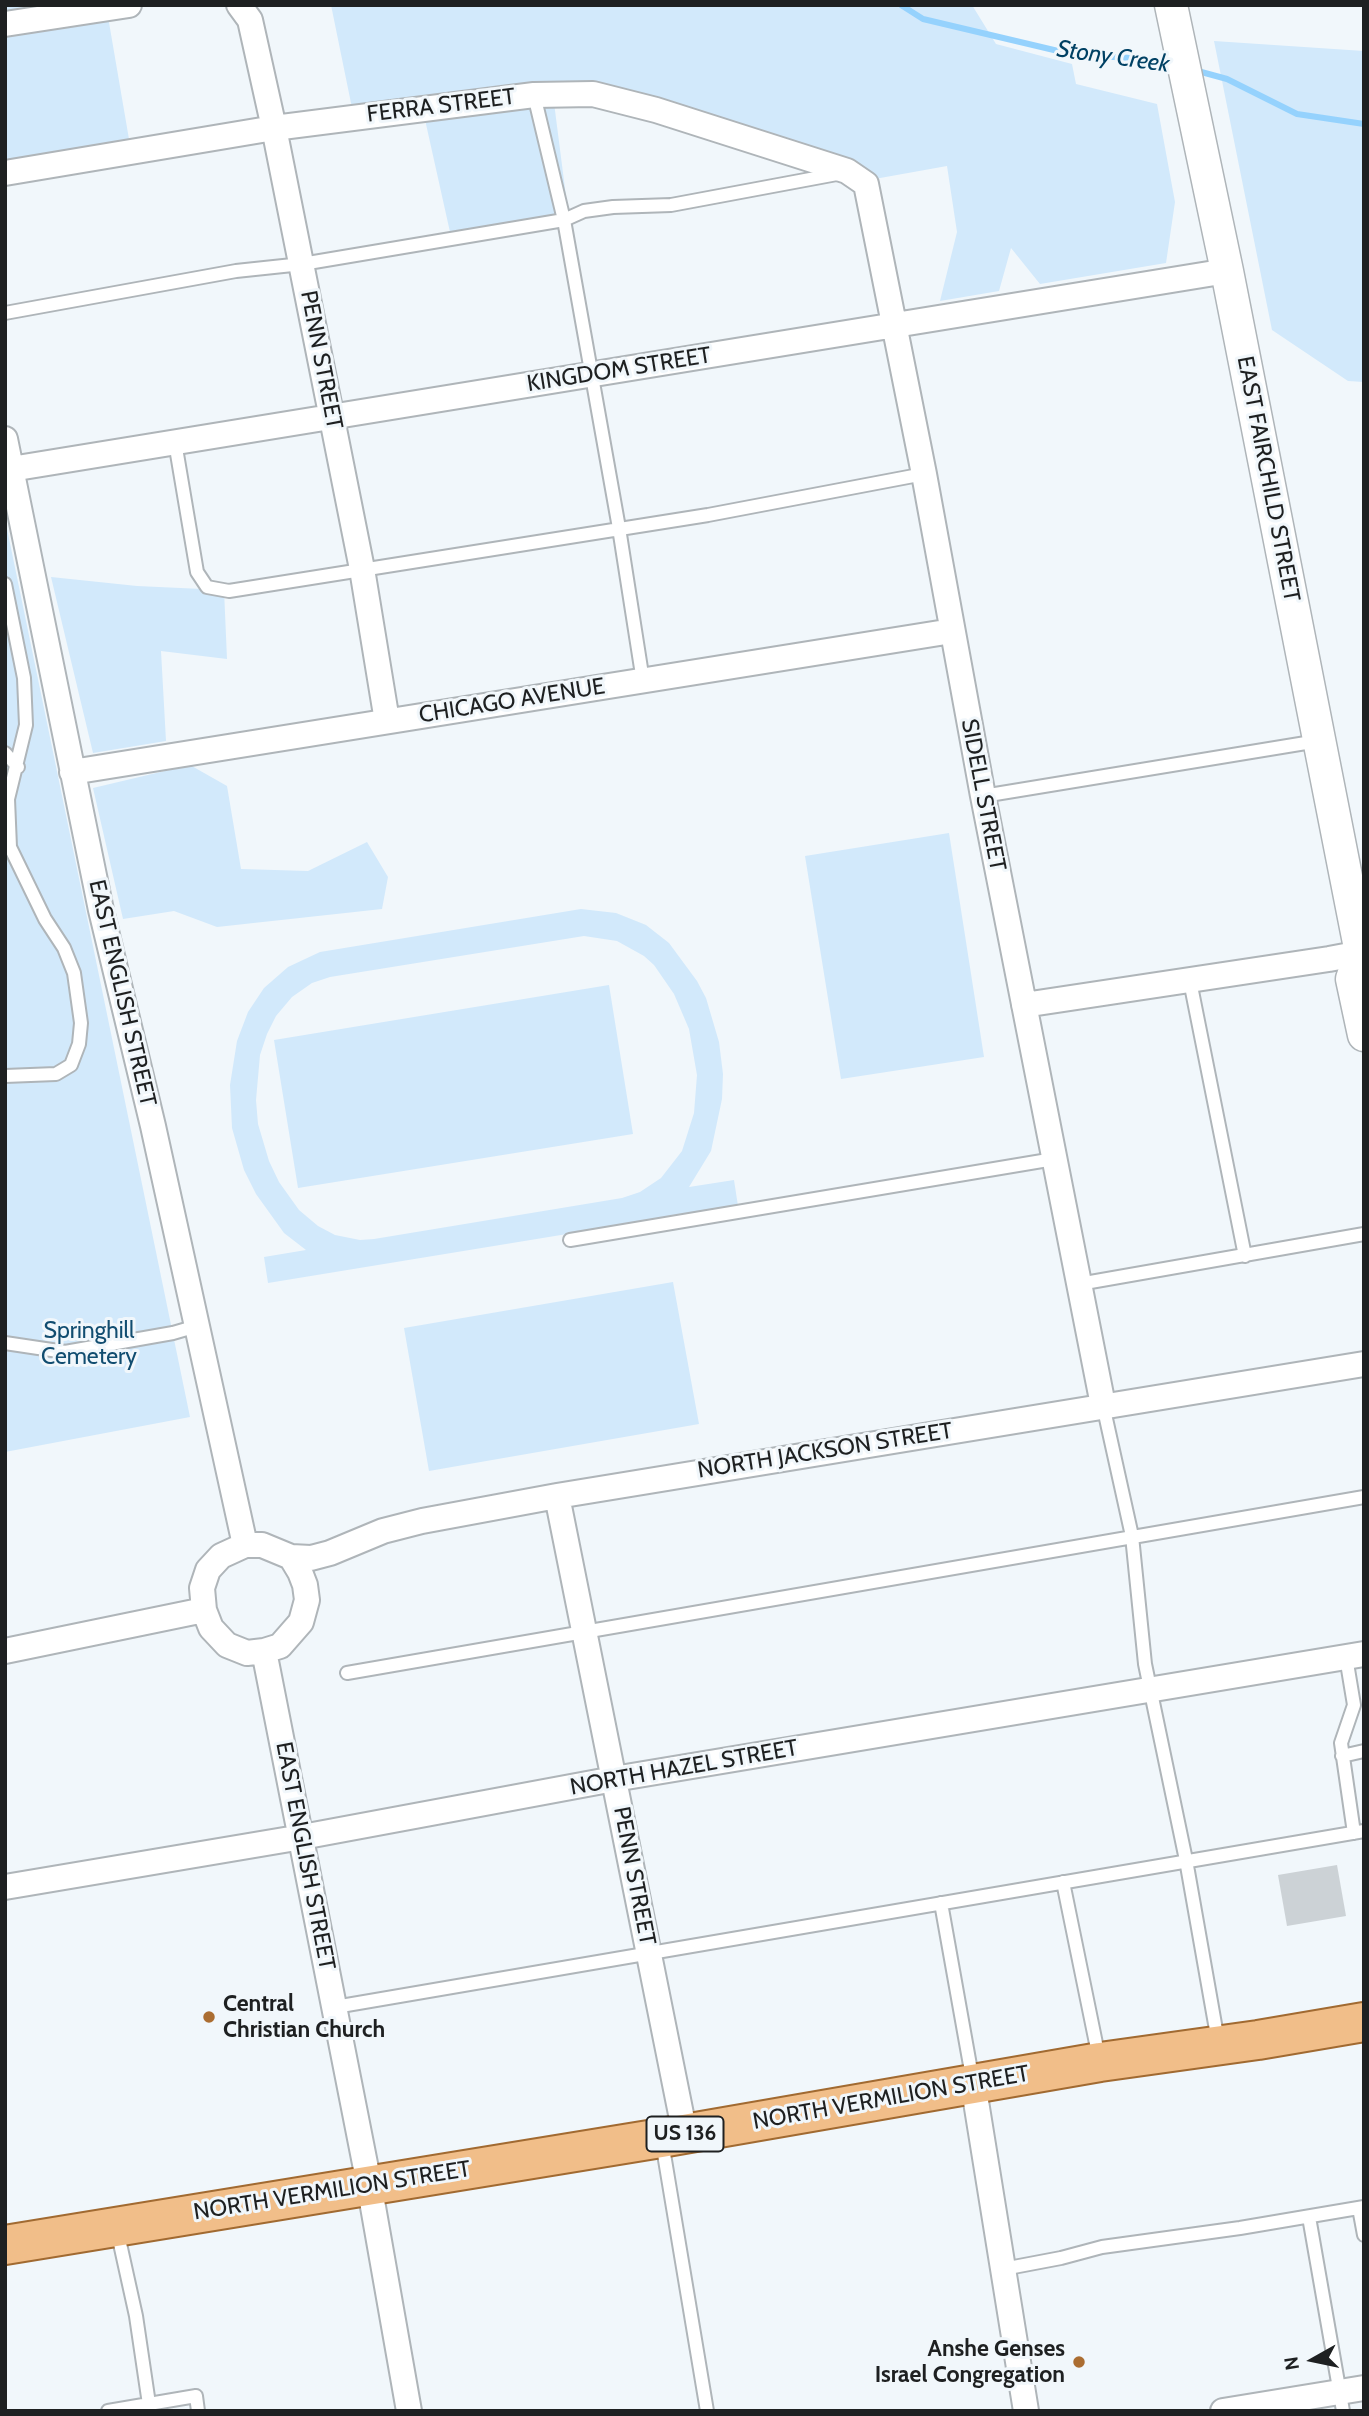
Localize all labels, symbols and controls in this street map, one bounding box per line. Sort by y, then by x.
water label: Stony Creek [1055,35,1171,79]
street label: FERRA STREET [365,83,517,129]
street label: PENN STREET [294,288,348,432]
street label: KINGDOM STREET [525,342,713,398]
street label: EAST FAIRCHILD STREET [1231,354,1305,604]
street label: CHICAGO AVENUE [417,673,607,729]
street label: SIDELL STREET [955,717,1011,873]
street label: EAST ENGLISH STREET [82,877,162,1109]
park label: Springhill Cemetery [41,1317,137,1371]
street label: NORTH JACKSON STREET [696,1417,954,1485]
street label: NORTH HAZEL STREET [568,1734,800,1802]
street label: EAST ENGLISH STREET [269,1740,341,1972]
street label: PENN STREET [607,1804,661,1948]
place label: Central Christian Church [223,1990,385,2044]
marker: Central Christian Church [201,2009,217,2025]
street label: NORTH VERMILION STREET [751,2060,1031,2136]
road number: US 136 [646,2116,724,2152]
street label: NORTH VERMILION STREET [192,2155,472,2227]
north arrow [1278,2325,1348,2395]
place label: Anshe Genses Israel Congregation [875,2335,1065,2389]
marker: Anshe Genses Israel Congregation [1071,2354,1087,2370]
text: N [1279,2355,1304,2372]

